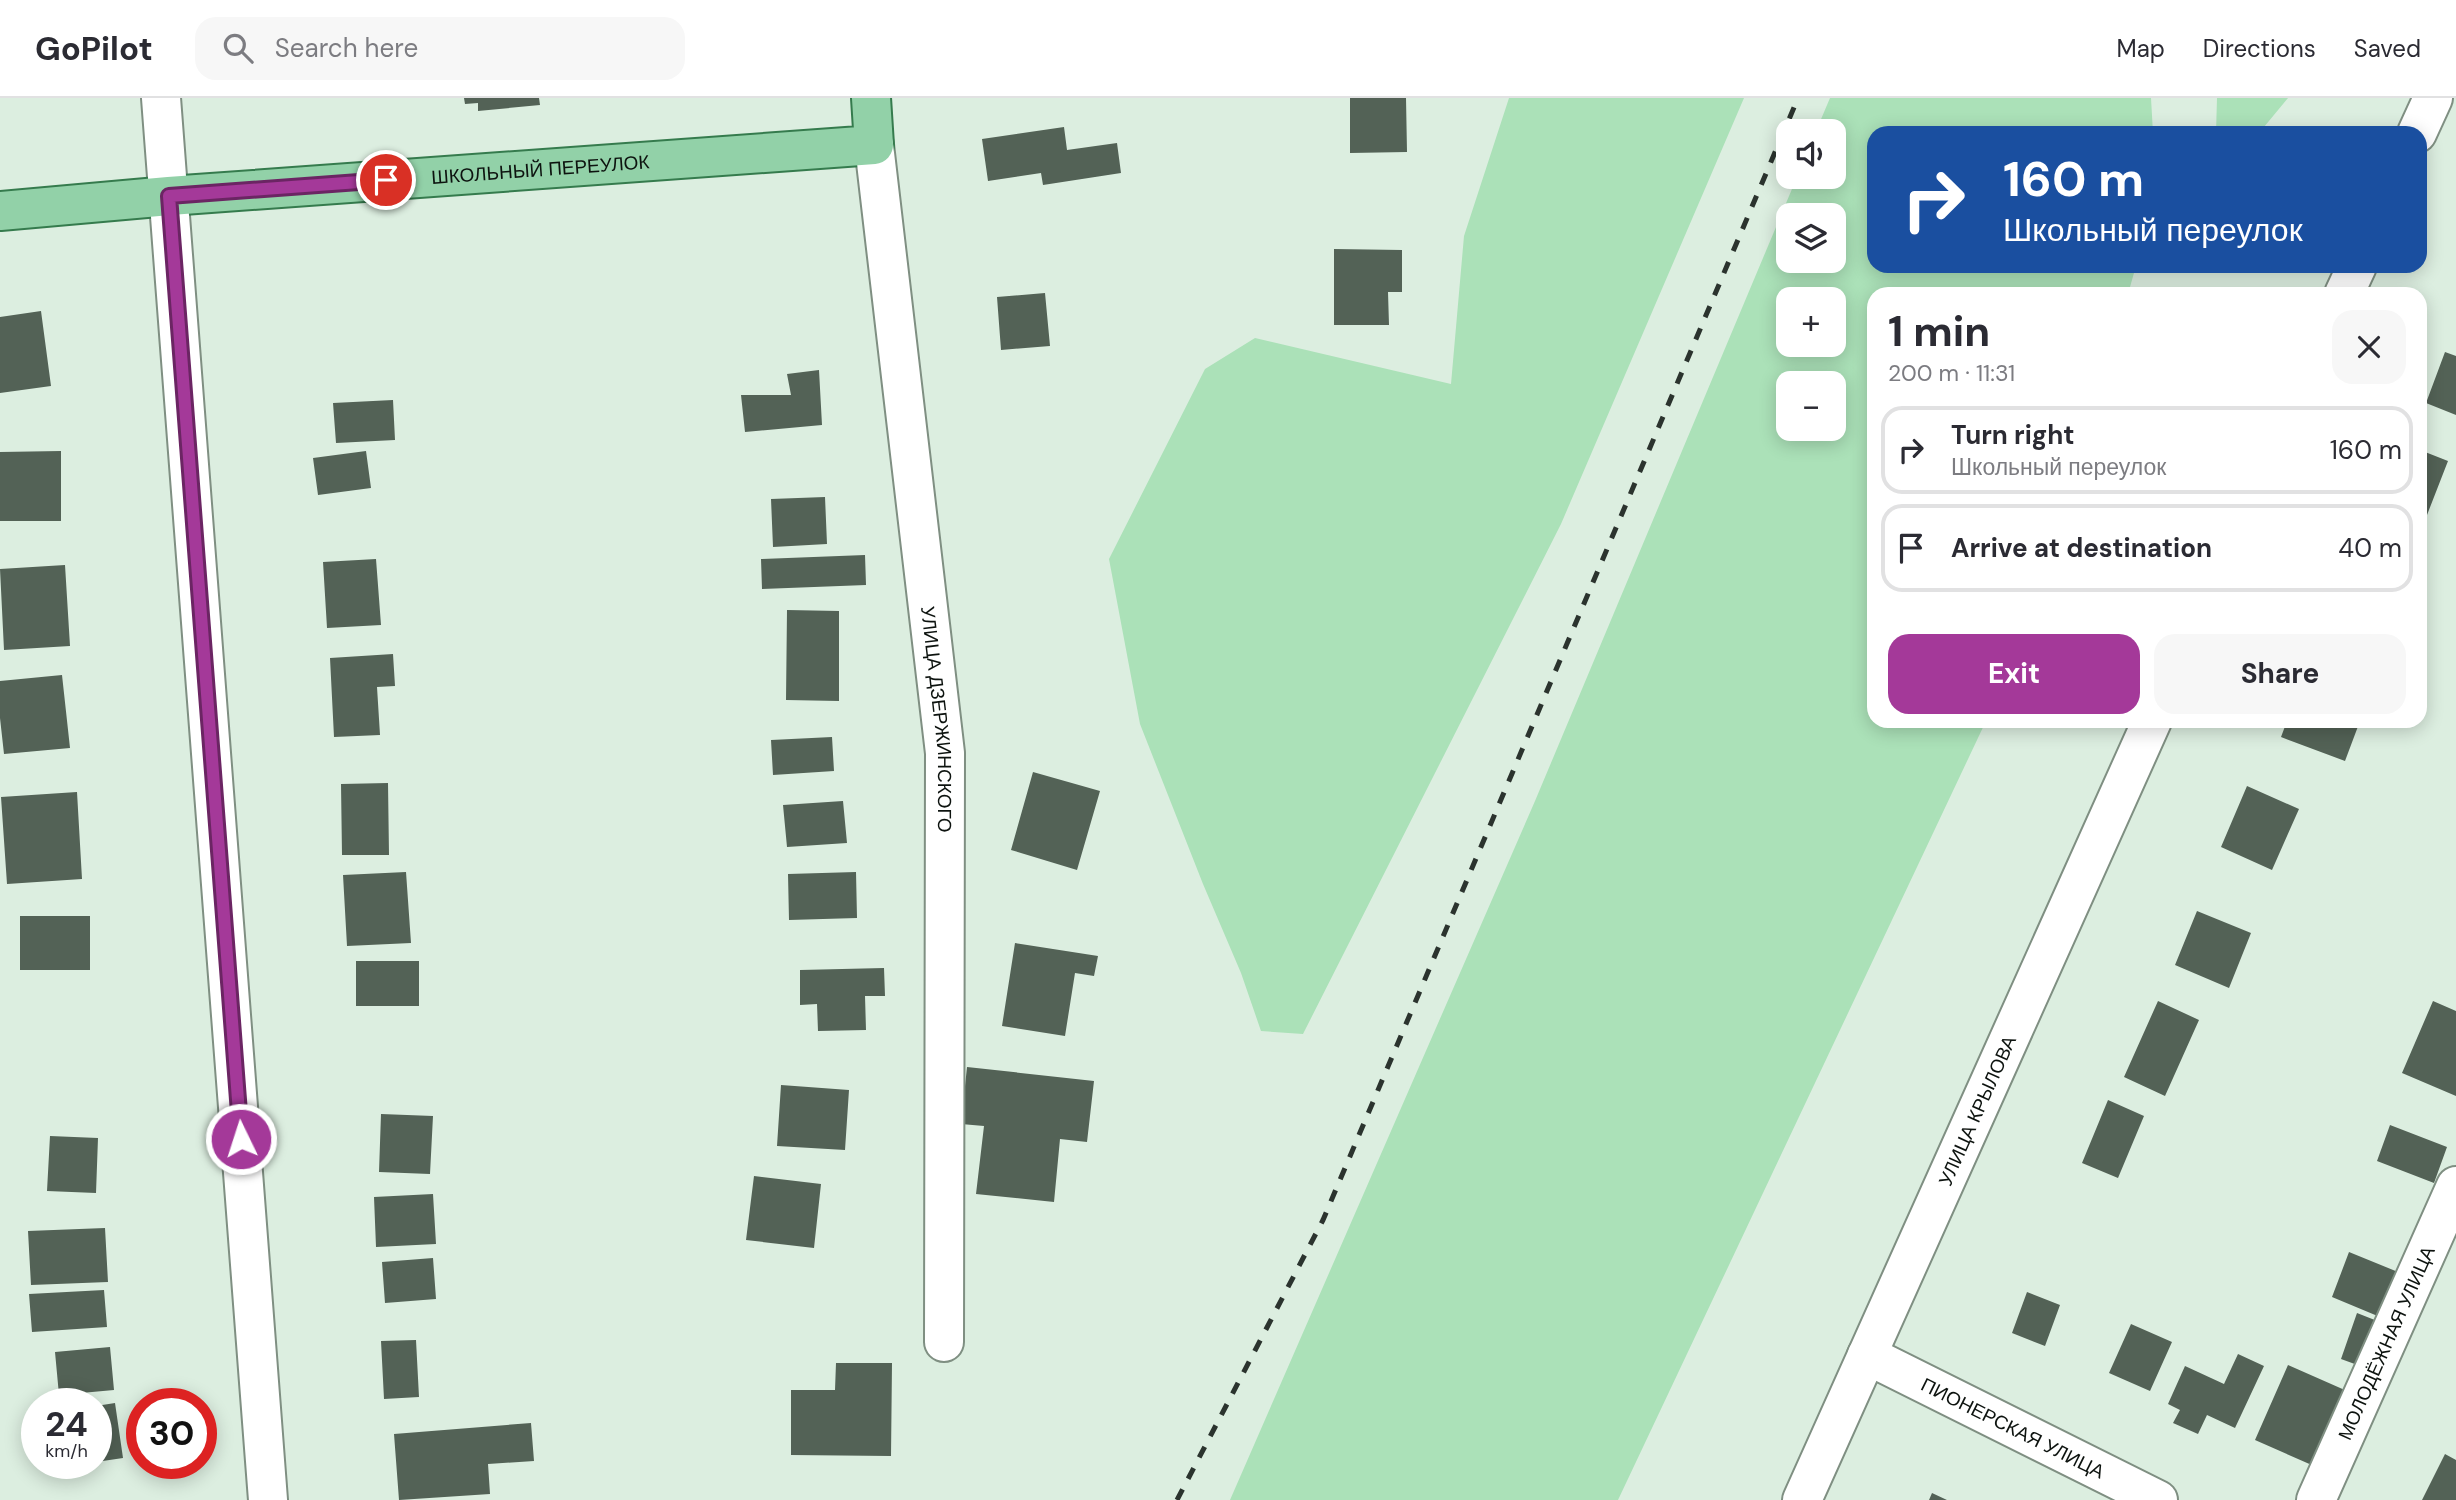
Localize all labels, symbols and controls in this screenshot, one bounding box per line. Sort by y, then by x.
search box [195,17,685,80]
text: GoPilot [35,27,153,70]
icon: search [219,29,257,67]
text: Search here [275,31,418,65]
text: Map [2117,33,2165,64]
text: Directions [2203,33,2316,64]
text: Saved [2354,33,2421,64]
map controls [1776,119,1846,441]
button: sound [1776,119,1846,189]
text: 160 m [2003,147,2144,211]
street label: ШКОЛЬНЫЙ ПЕРЕУЛОК [430,149,650,189]
pin [356,150,416,210]
icon: right [1888,154,1979,245]
icon: arrive [367,161,405,199]
button: layers [1776,203,1846,273]
text: Школьный переулок [2003,209,2303,251]
button: + [1776,287,1846,357]
text: 1 min [1888,304,1990,359]
button: close [2332,310,2406,384]
text: 200 m · 11:31 [1888,358,2015,388]
button: − [1776,371,1846,441]
text: Turn right [1951,418,2075,452]
icon: right [1892,431,1930,469]
text: 160 m [2330,433,2402,467]
text: Школьный переулок [1951,452,2166,482]
icon: arrive [1892,529,1930,567]
text: Arrive at destination [1951,531,2212,565]
text: 40 m [2338,531,2402,565]
street label: УЛИЦА ДЗЕРЖИНСКОГО [915,605,958,833]
button: Exit [1888,634,2140,714]
button: Share [2154,634,2406,714]
street label: УЛИЦА КРЫЛОВА [1932,1031,2022,1190]
position arrow [204,1102,278,1176]
street label: МОЛОДЁЖНАЯ УЛИЦА [2332,1242,2440,1444]
street label: ПИОНЕРСКАЯ УЛИЦА [1917,1372,2109,1484]
speed limit sign: 30 [126,1388,217,1479]
text: 24 [45,1401,88,1447]
text: km/h [45,1439,88,1463]

